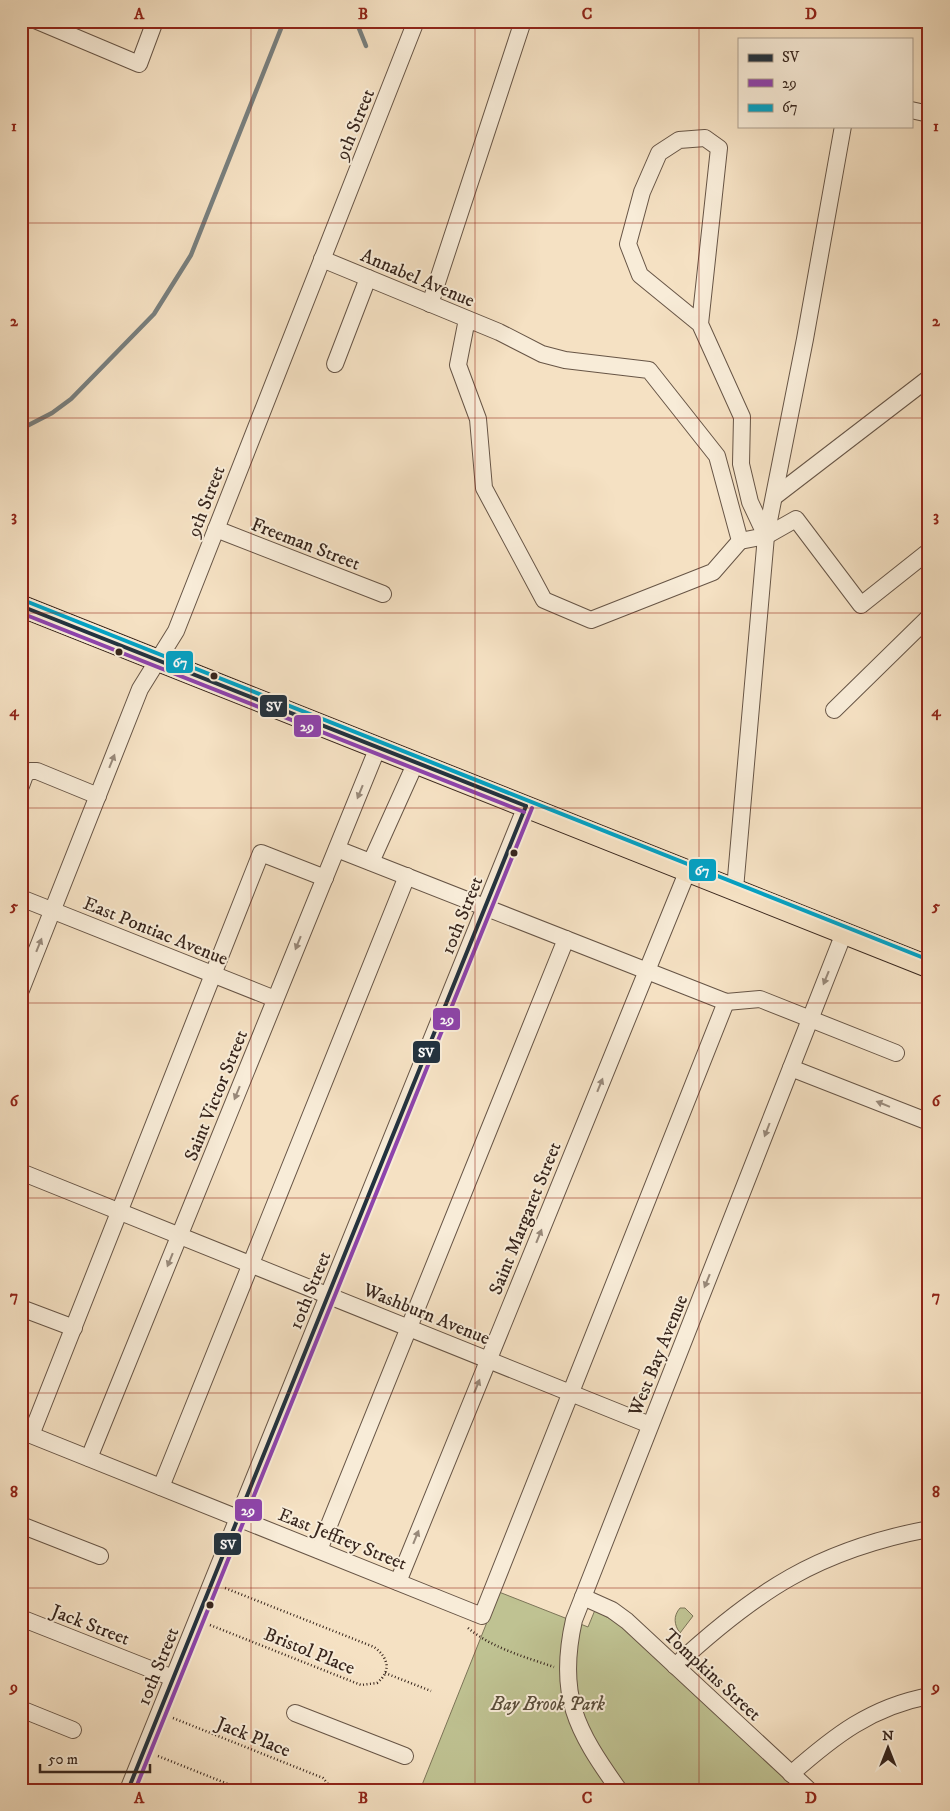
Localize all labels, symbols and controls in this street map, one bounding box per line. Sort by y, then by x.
text: A [133,4,145,24]
text: B [358,4,368,24]
text: C [582,4,592,24]
text: D [805,4,817,24]
legend [738,38,912,128]
text: SV [782,48,800,67]
text: 29 [782,74,797,93]
street label: 9th Street [330,86,380,164]
text: 67 [782,98,798,117]
text: 1 [11,116,17,136]
text: 1 [933,116,939,136]
street label: Annabel Avenue [357,244,478,313]
text: 2 [10,311,19,331]
text: 2 [932,311,941,331]
street label: 9th Street [182,463,230,541]
text: 3 [11,506,17,526]
text: 3 [933,506,939,526]
street label: Freeman Street [248,513,363,576]
unlabelled marker [114,647,124,657]
line badge: 67 [165,650,194,674]
text: 67 [173,654,187,672]
unlabelled marker [209,671,219,681]
line badge: SV [259,694,288,718]
text: SV [266,698,283,716]
text: 4 [8,701,19,721]
text: 4 [930,701,941,721]
line badge: 29 [293,714,322,738]
text: 29 [300,718,314,736]
one-way arrow [108,753,116,768]
one-way arrow [356,785,364,800]
unlabelled marker [509,848,519,858]
line badge: 67 [688,858,717,882]
text: 67 [695,862,709,880]
street label: 10th Street [436,873,488,958]
street label: East Pontiac Avenue [80,892,231,971]
text: 5 [9,896,18,916]
text: 5 [931,896,940,916]
one-way arrow [294,935,302,950]
one-way arrow [36,937,43,952]
one-way arrow [822,971,830,986]
line badge: 29 [432,1007,461,1031]
text: 29 [440,1011,454,1029]
street label: Saint Victor Street [180,1027,253,1164]
line badge: SV [412,1040,441,1064]
text: SV [418,1044,435,1062]
one-way arrow [596,1077,604,1092]
one-way arrow [233,1086,241,1100]
text: 6 [10,1091,20,1111]
text: 6 [932,1091,942,1111]
one-way arrow [876,1100,891,1107]
one-way arrow [763,1122,770,1137]
street label: Saint Margaret Street [484,1139,567,1298]
one-way arrow [535,1229,543,1243]
street label: 10th Street [284,1248,336,1333]
one-way arrow [165,1253,173,1267]
one-way arrow [703,1274,711,1288]
street label: Washburn Avenue [359,1278,493,1350]
text: 7 [10,1286,18,1306]
text: 7 [932,1286,940,1306]
street label: West Bay Avenue [623,1291,693,1420]
one-way arrow [474,1379,482,1393]
text: 8 [10,1482,18,1502]
text: 8 [932,1482,940,1502]
line badge: 29 [234,1498,263,1522]
text: 29 [241,1502,255,1520]
street label: East Jeffrey Street [275,1503,410,1576]
one-way arrow [413,1530,421,1544]
line badge: SV [213,1532,242,1556]
text: SV [220,1536,237,1554]
street label: Jack Street [46,1599,133,1651]
unlabelled marker [205,1600,215,1610]
street label: Bristol Place [261,1623,358,1680]
street label: 10th Street [132,1624,184,1709]
street label: Tompkins Street [658,1624,766,1726]
text: 9 [9,1677,18,1697]
text: 9 [931,1677,940,1697]
park label: Bay Brook Park [490,1693,605,1716]
street label: Jack Place [211,1711,294,1763]
north arrow [862,1724,912,1774]
text: N [882,1727,894,1745]
scale bar [40,1741,150,1773]
text: 50 m [48,1750,78,1769]
text: A [133,1788,145,1808]
text: B [358,1788,368,1808]
text: C [582,1788,592,1808]
text: D [805,1788,817,1808]

